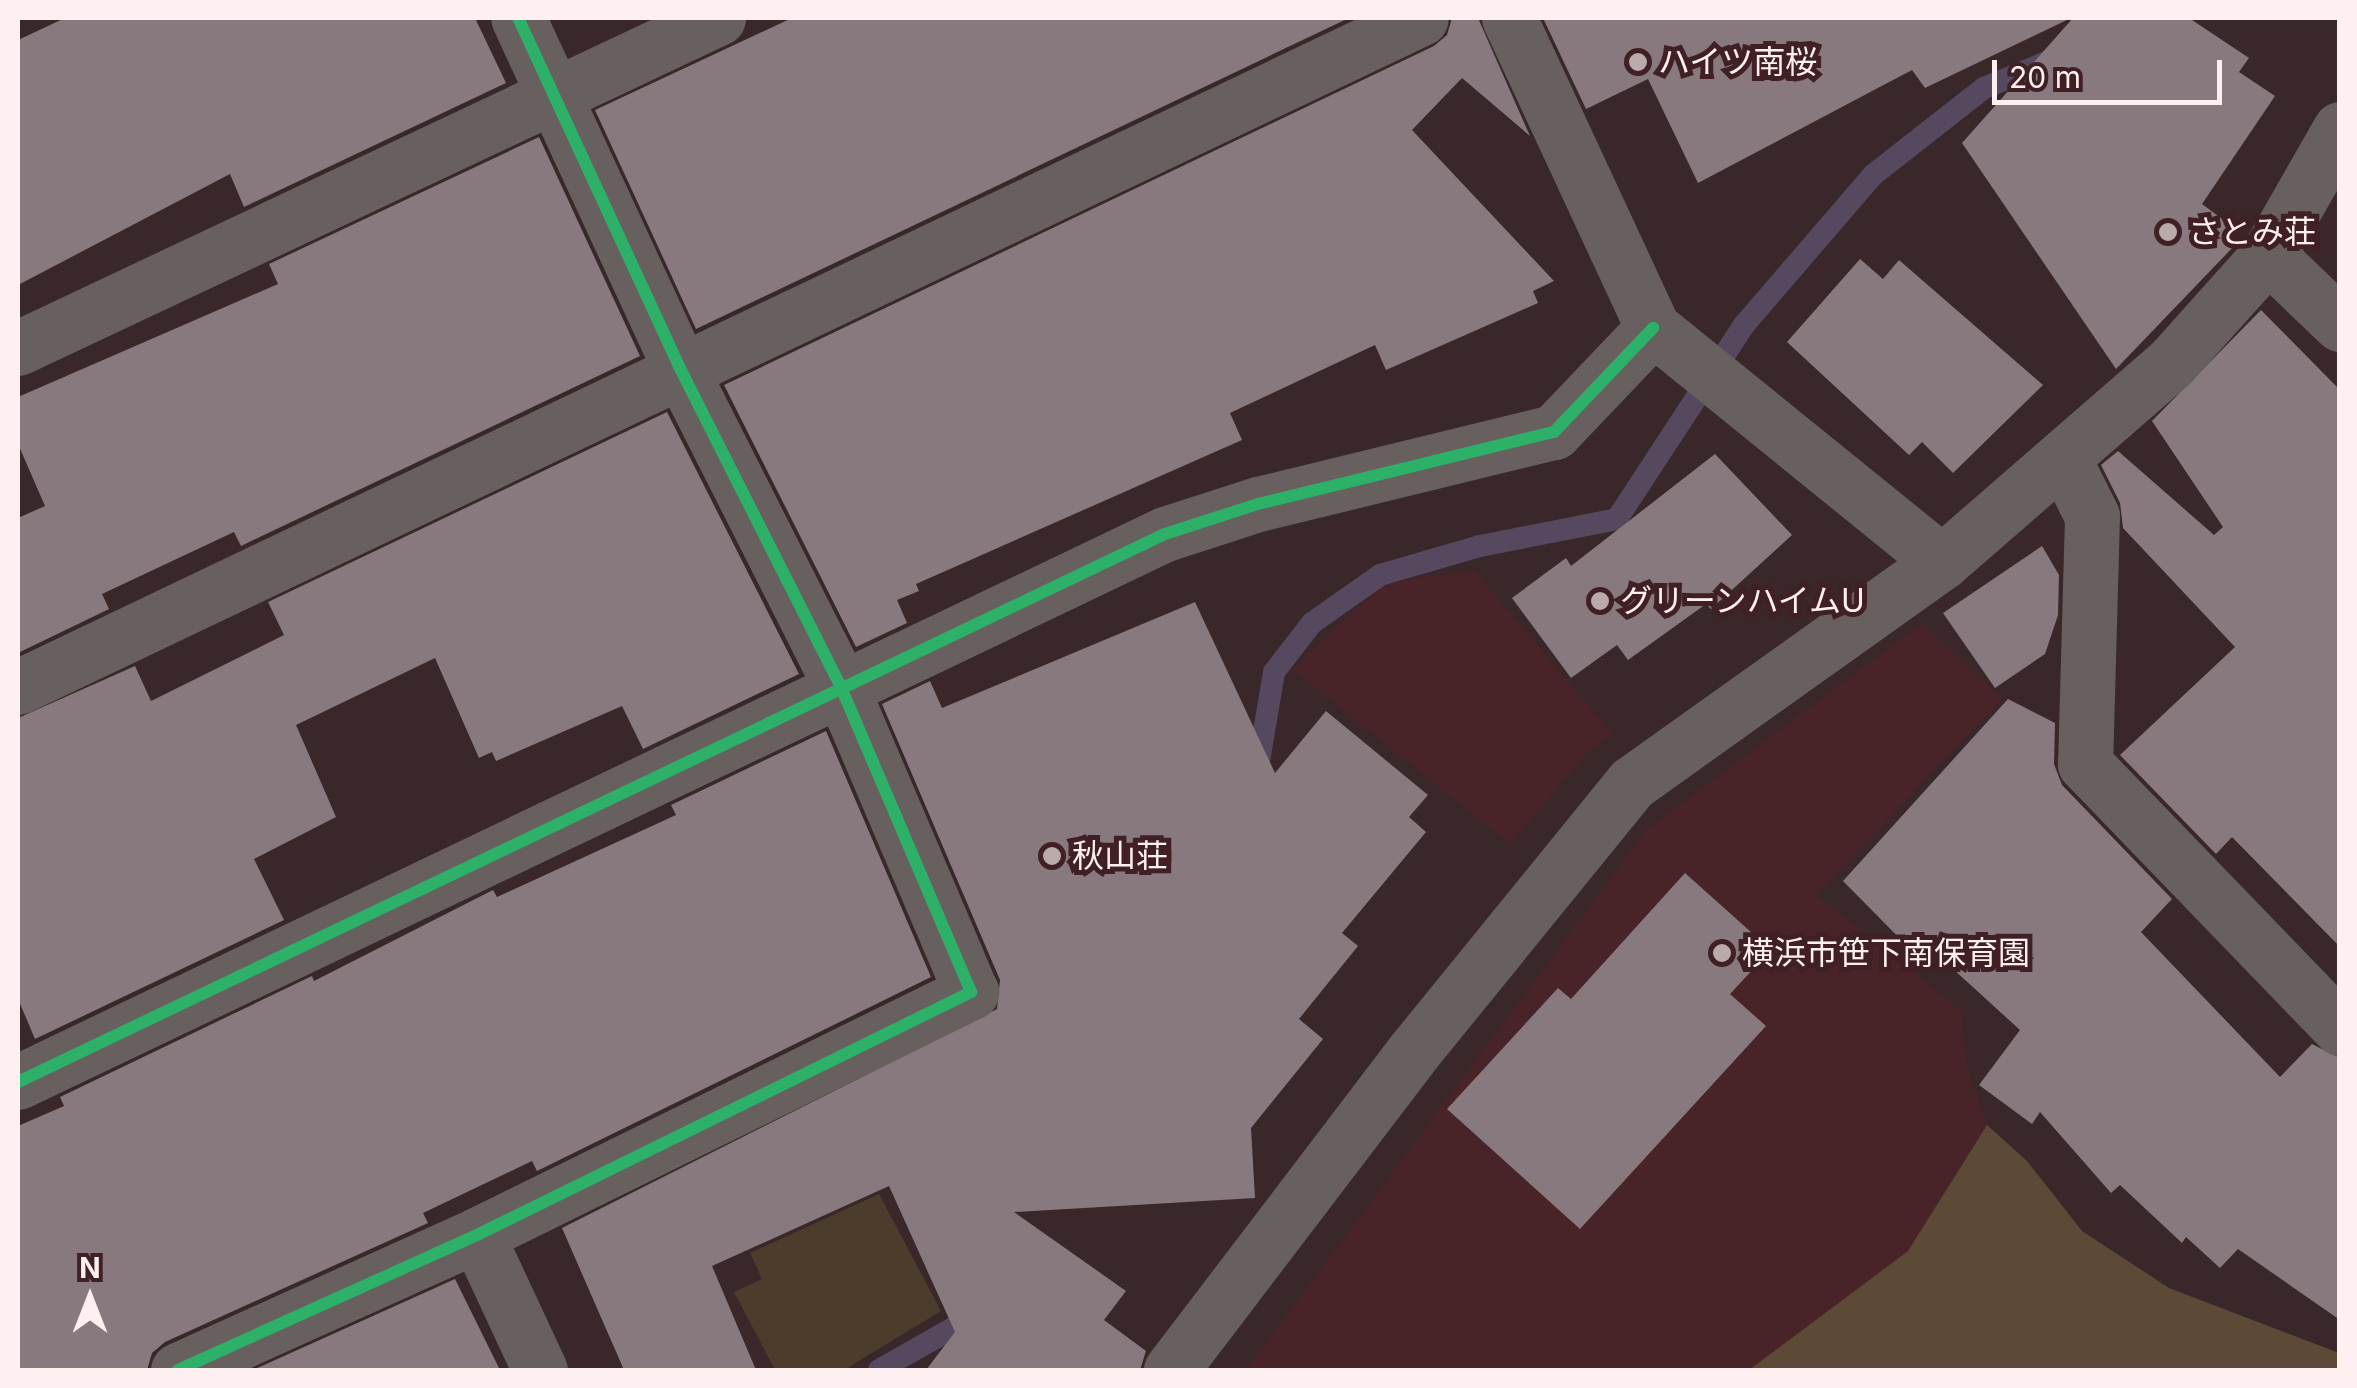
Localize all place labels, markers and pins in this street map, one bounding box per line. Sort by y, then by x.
place label: ハイツ南桜 [1658,43,1818,81]
marker: ハイツ南桜 [1627,51,1649,73]
place label: さとみ荘 [2188,213,2316,251]
marker: さとみ荘 [2157,221,2179,243]
place label: グリーンハイムU [1620,582,1868,620]
marker: グリーンハイムU [1589,590,1611,612]
place label: 秋山荘 [1072,837,1168,875]
marker: 秋山荘 [1041,845,1063,867]
place label: 横浜市笹下南保育園 [1742,934,2030,972]
marker: 横浜市笹下南保育園 [1711,942,1733,964]

